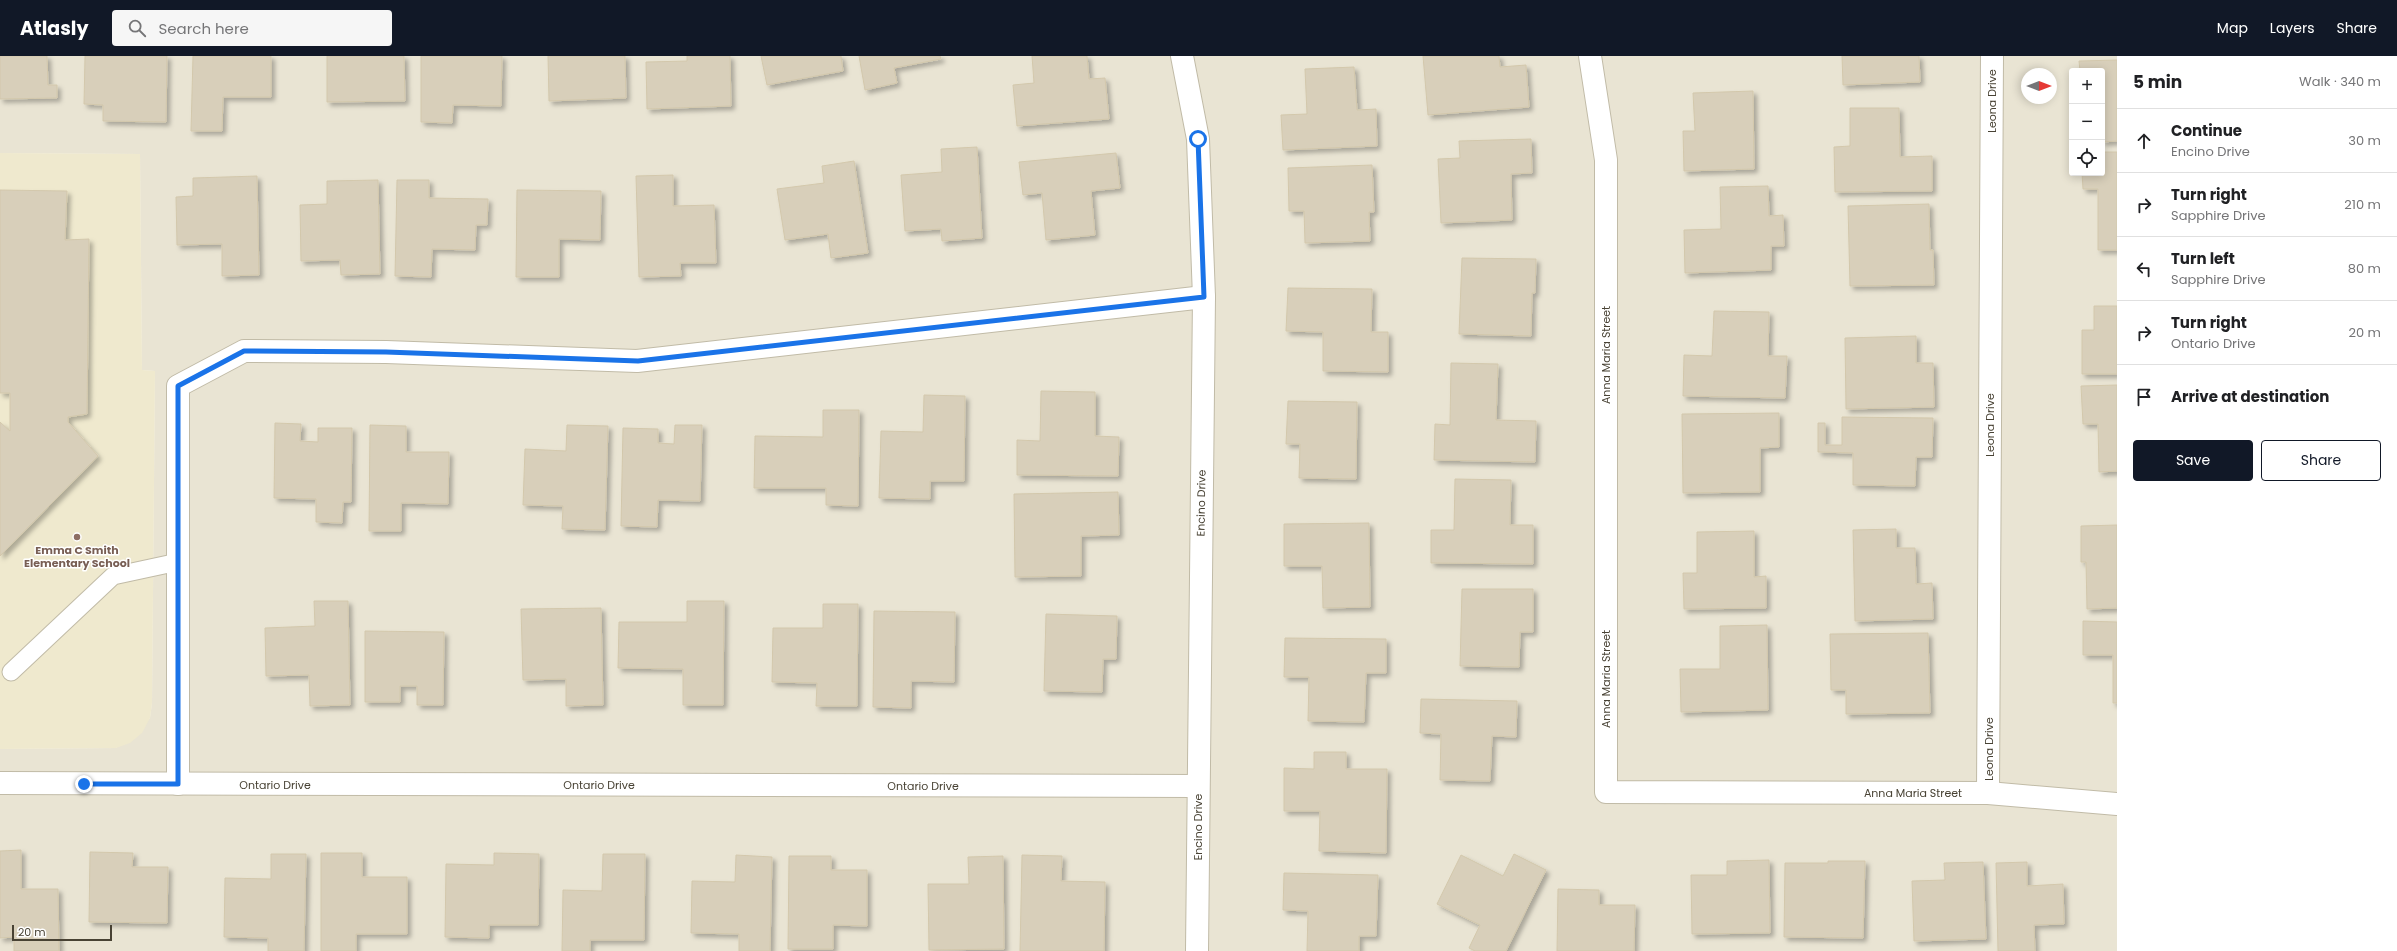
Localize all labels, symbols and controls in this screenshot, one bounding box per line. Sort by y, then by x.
search box [112,10,392,46]
text: Atlasly [20,15,88,42]
icon: search [126,17,148,39]
text: Search here [158,18,249,39]
text: Map [2217,18,2248,38]
text: Layers [2270,18,2314,38]
text: Share [2336,18,2377,38]
north arrow [2021,68,2057,104]
map controls [2069,68,2105,176]
button: + [2069,68,2105,104]
street label: Leona Drive [1984,69,2000,133]
text: 5 min [2133,70,2182,94]
text: Walk · 340 m [2299,72,2381,91]
button: − [2069,104,2105,140]
text: Continue [2171,120,2242,141]
route start [1189,130,1207,148]
icon: ahead [2133,130,2155,152]
text: 30 m [2348,131,2381,150]
button: locate [2069,140,2105,176]
text: Encino Drive [2171,142,2250,161]
text: Turn right [2171,184,2247,205]
icon: right [2133,194,2155,216]
text: 210 m [2344,195,2381,214]
text: Sapphire Drive [2171,206,2265,225]
text: Turn left [2171,248,2235,269]
icon: left [2133,258,2155,280]
text: 80 m [2348,259,2381,278]
text: Sapphire Drive [2171,270,2265,289]
street label: Anna Maria Street [1598,306,1614,404]
text: Turn right [2171,312,2247,333]
icon: right [2133,322,2155,344]
text: 20 m [2348,323,2381,342]
text: Ontario Drive [2171,334,2256,353]
icon: arrive [2133,386,2155,408]
text: Arrive at destination [2171,386,2329,407]
street label: Leona Drive [1982,393,1998,457]
button: Save [2133,440,2253,481]
button: Share [2261,440,2381,481]
street label: Encino Drive [1192,469,1210,536]
marker: Emma C Smith Elementary School [72,532,82,542]
place label: Emma C Smith Elementary School [24,542,130,571]
street label: Anna Maria Street [1598,630,1614,728]
street label: Leona Drive [1981,717,1997,781]
route end [75,775,93,793]
street label: Ontario Drive [239,777,311,793]
street label: Ontario Drive [563,777,635,793]
street label: Ontario Drive [887,778,959,794]
street label: Anna Maria Street [1864,785,1962,801]
street label: Encino Drive [1190,793,1206,860]
scale bar [12,923,112,942]
text: 20 m [18,924,46,940]

